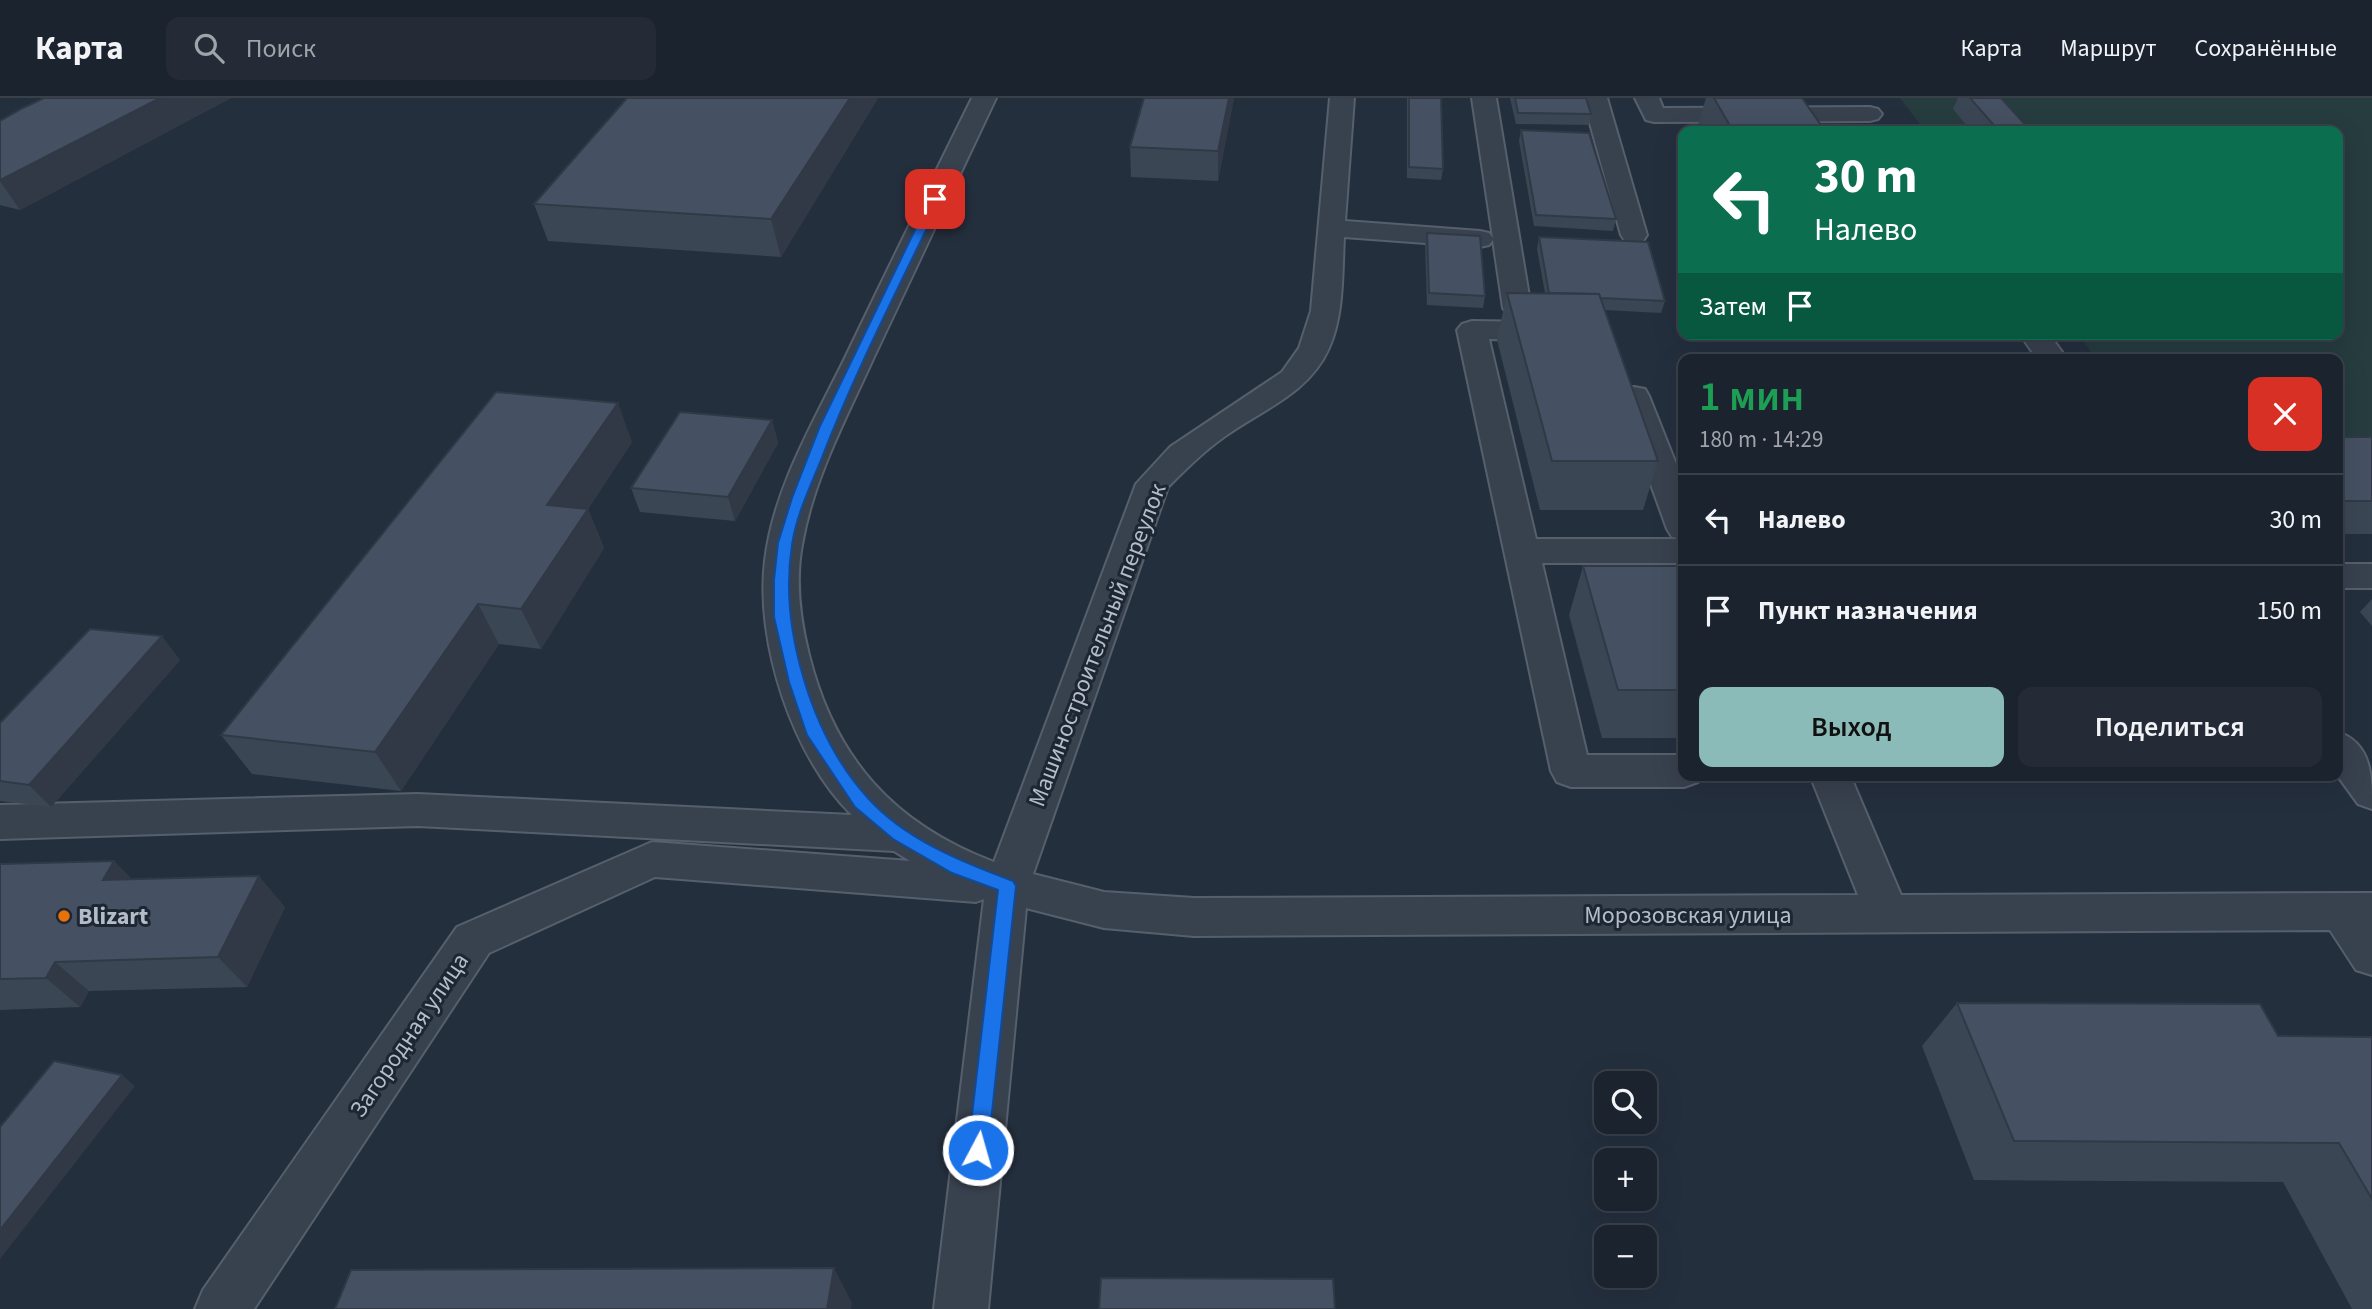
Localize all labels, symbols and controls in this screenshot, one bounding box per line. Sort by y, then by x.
search box [166,17,656,80]
text: Карта [35,25,124,72]
icon: search [190,29,228,67]
text: Поиск [246,30,316,67]
text: Карта [1961,31,2022,66]
text: Маршрут [2060,31,2156,66]
text: Сохранённые [2194,31,2337,66]
text: 30 m [1814,142,1918,212]
icon: left [1699,154,1790,245]
pin [905,169,965,229]
icon: arrive [916,180,954,218]
text: Налево [1814,207,1917,253]
icon: arrive [1781,287,1819,325]
text: Затем [1699,288,1767,325]
text: 1 мин [1699,367,1804,427]
button: close [2248,377,2322,451]
text: 180 m · 14:29 [1699,423,1823,456]
street label: Машиностроительный переулок [1020,478,1175,812]
icon: left [1699,501,1737,539]
text: Налево [1758,501,1846,538]
text: 30 m [2269,501,2322,538]
icon: arrive [1699,592,1737,630]
text: Пункт назначения [1758,592,1978,629]
text: 150 m [2256,592,2322,629]
button: Выход [1699,687,2004,767]
button: Поделиться [2018,687,2322,767]
street label: Морозовская улица [1584,898,1792,933]
place label: Blizart [78,899,148,934]
marker: Blizart [56,908,72,924]
street label: Загородная улица [341,946,478,1125]
map controls [1594,1071,1657,1288]
button: search [1594,1071,1657,1134]
position arrow [941,1113,1015,1187]
button: + [1594,1148,1657,1211]
button: − [1594,1225,1657,1288]

